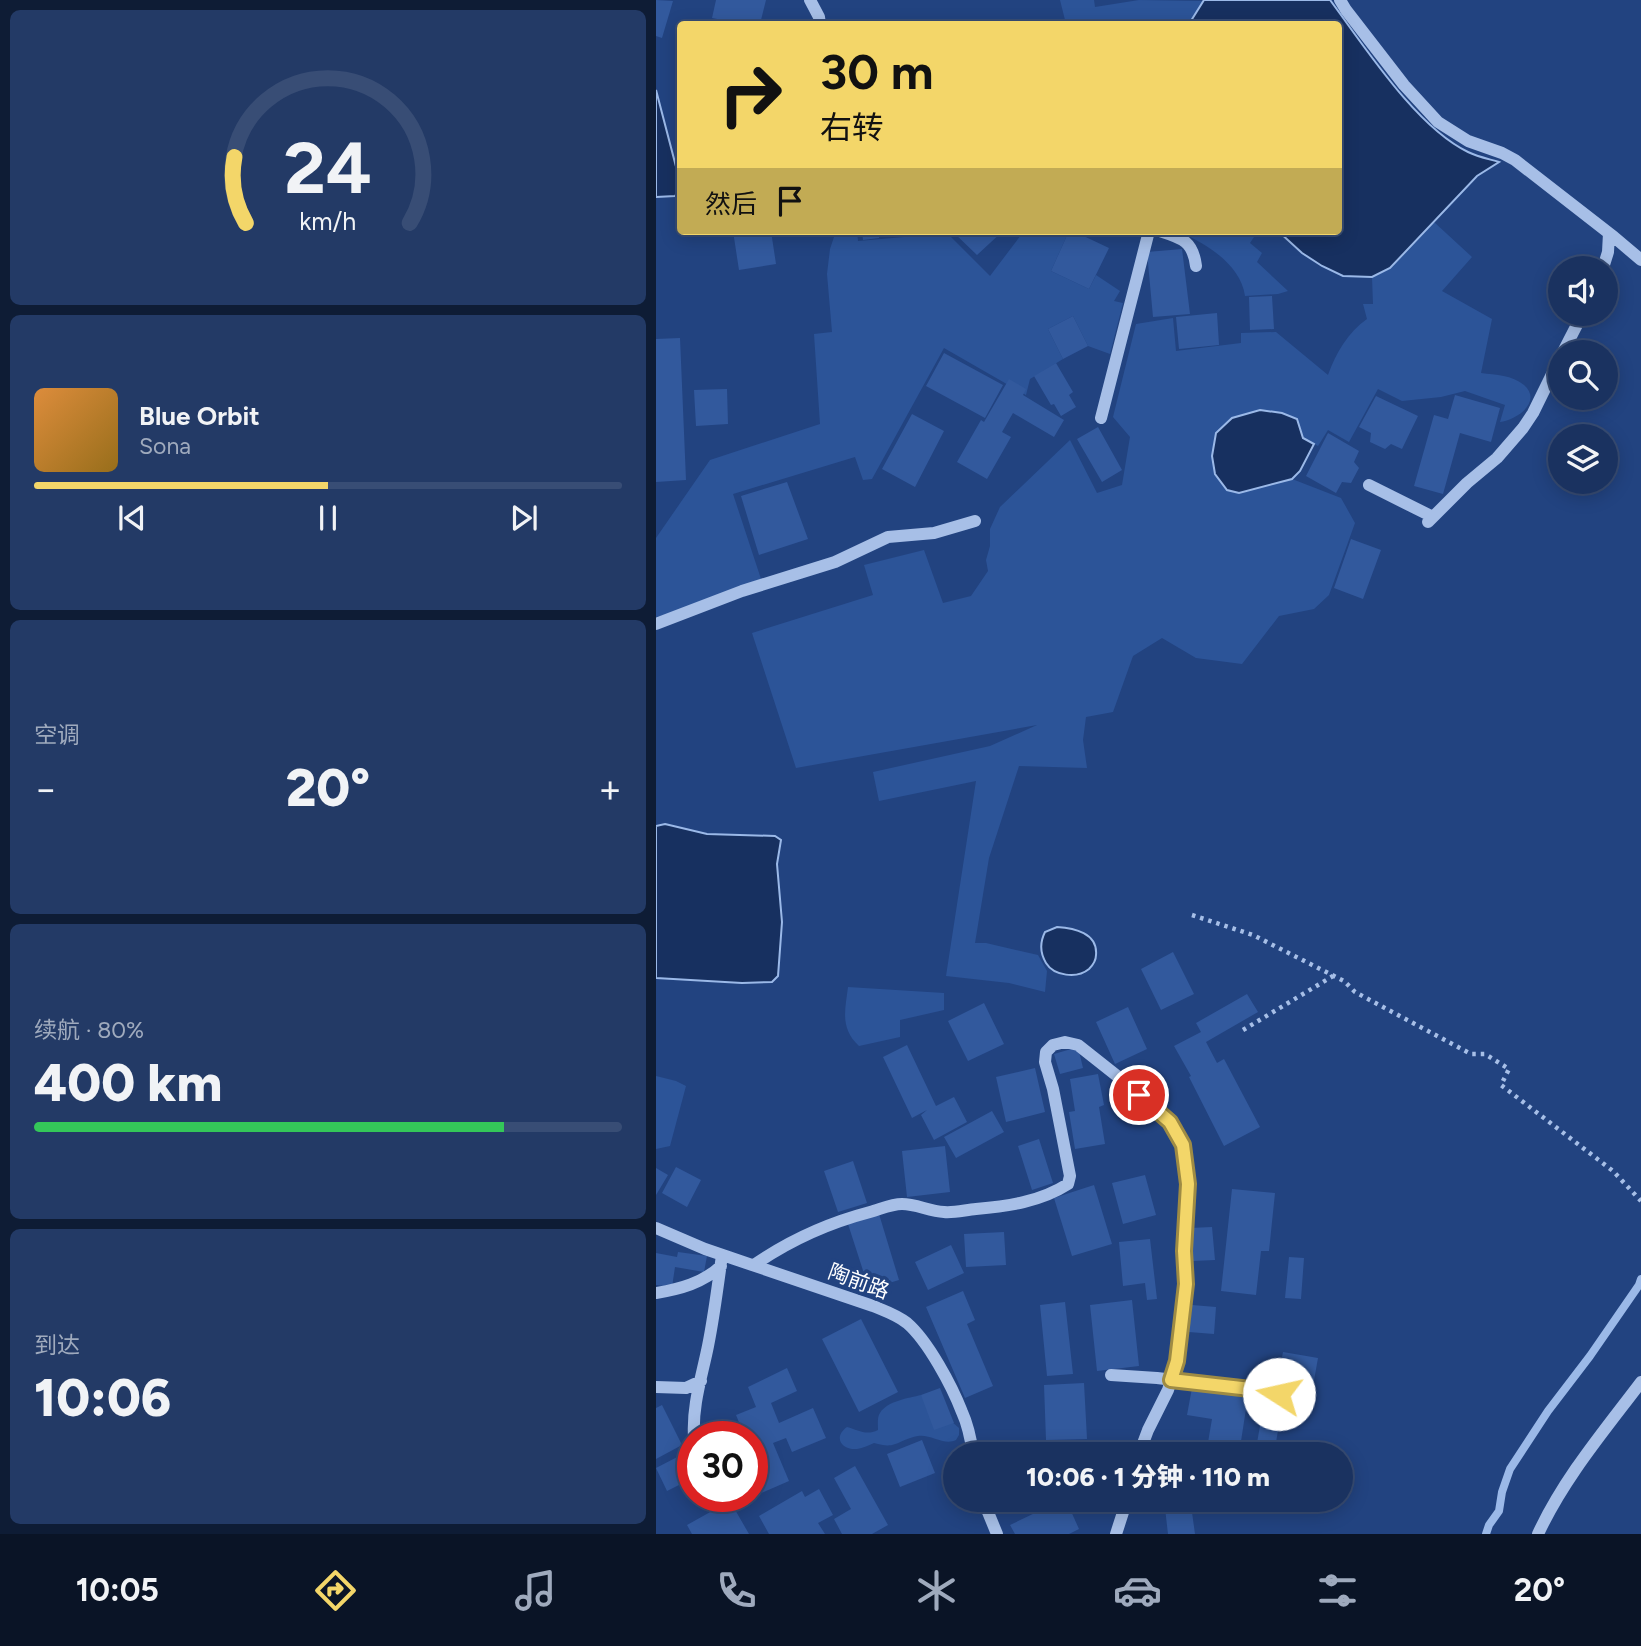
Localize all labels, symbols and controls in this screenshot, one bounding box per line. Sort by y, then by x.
text: 30 m [820,42,933,101]
icon: right [705,49,796,140]
text: 右转 [820,109,884,147]
text: 24 [284,125,372,212]
icon: arrive [771,182,809,220]
text: 然后 [705,188,757,220]
text: km/h [299,206,357,236]
map controls [1548,256,1618,494]
button: sound [1548,256,1618,326]
button: search [1548,340,1618,410]
text: Blue Orbit [139,400,260,432]
button: layers [1548,424,1618,494]
text: Sona [139,432,191,460]
icon: previous [113,499,151,537]
icon: pause [309,499,347,537]
icon: next [505,499,543,537]
text: 空调 [34,721,80,749]
text: 20° [286,757,370,819]
text: − [34,766,58,812]
text: + [598,766,622,812]
text: 续航 · 80% [34,1016,144,1044]
text: 400 km [34,1052,222,1114]
pin [1109,1065,1169,1125]
icon: arrive [1120,1076,1158,1114]
street label: 陶前路 [825,1258,893,1304]
text: 到达 [34,1331,80,1359]
position arrow [1242,1357,1316,1431]
text: 10:06 [34,1367,171,1429]
speed limit sign: 30 [677,1421,768,1512]
text: 10:06 · 1 分钟 · 110 m [1026,1461,1270,1493]
icon: directions [311,1566,360,1615]
icon: music [511,1566,560,1615]
icon: phone [712,1566,761,1615]
icon: climate [912,1566,961,1615]
icon: car [1113,1566,1162,1615]
icon: filters [1313,1566,1362,1615]
text: 10:05 [76,1571,159,1609]
text: 20° [1514,1571,1565,1609]

